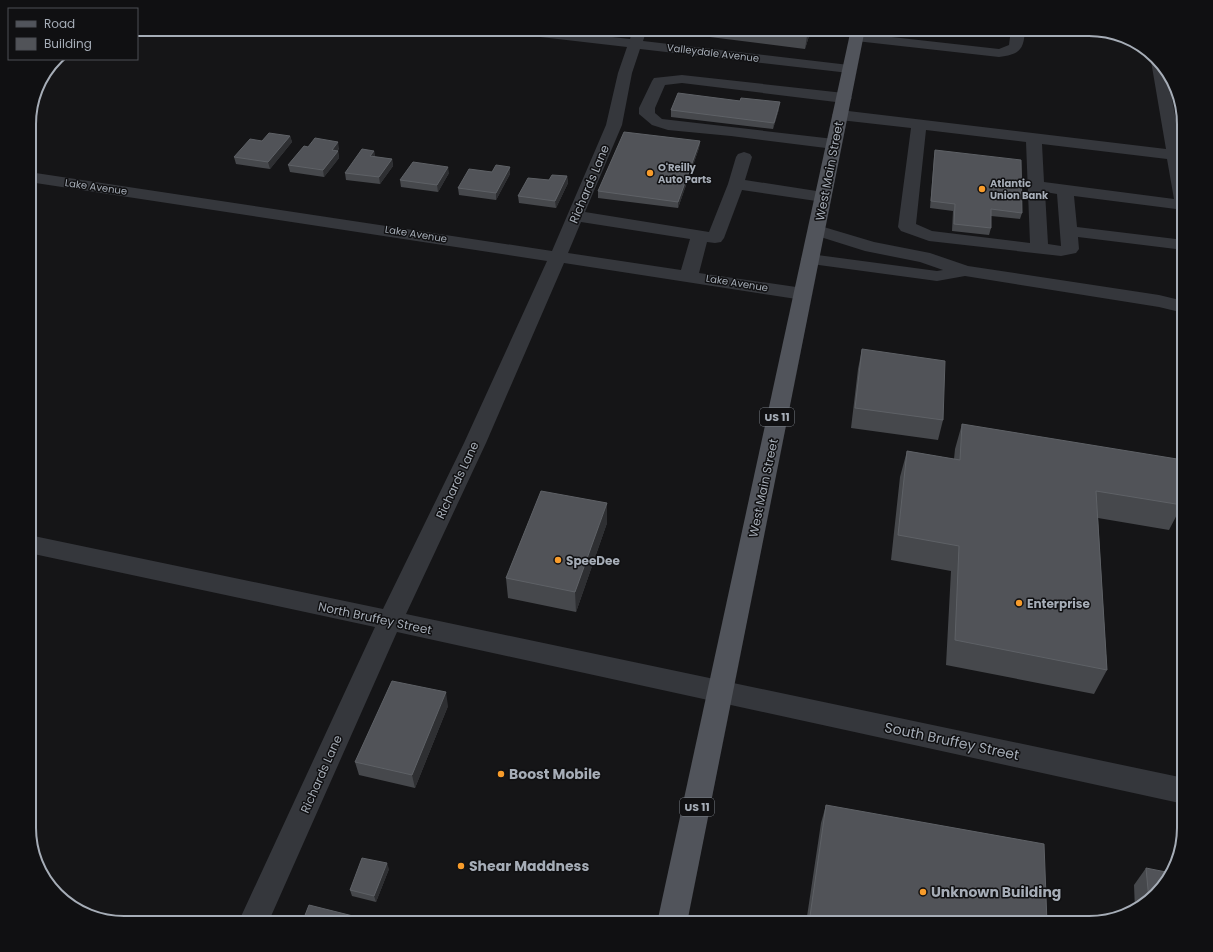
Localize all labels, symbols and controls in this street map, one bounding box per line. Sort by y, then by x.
legend [8,8,138,60]
text: Road [44,15,75,32]
text: Building [44,35,92,52]
street label: Valleydale Avenue [666,40,760,66]
street label: West Main Street [811,120,847,222]
street label: Richards Lane [565,142,613,226]
place label: O'Reilly Auto Parts [658,160,712,187]
marker: O'Reilly Auto Parts [645,168,655,178]
street label: Lake Avenue [64,175,128,199]
place label: Atlantic Union Bank [990,176,1049,203]
marker: Atlantic Union Bank [977,184,987,194]
street label: Lake Avenue [384,222,448,246]
street label: Lake Avenue [705,271,769,295]
road number: US 11 [760,408,794,426]
street label: West Main Street [744,437,782,539]
street label: Richards Lane [432,438,482,522]
place label: SpeeDee [566,552,620,569]
marker: SpeeDee [553,555,563,565]
place label: Enterprise [1027,595,1091,612]
street label: North Bruffey Street [317,598,433,638]
marker: Enterprise [1014,598,1024,608]
street label: South Bruffey Street [883,717,1021,765]
street label: Richards Lane [296,732,346,816]
place label: Boost Mobile [509,764,601,784]
marker: Boost Mobile [496,769,506,779]
road number: US 11 [680,798,714,816]
place label: Shear Maddness [469,856,589,876]
marker: Shear Maddness [456,861,466,871]
place label: Unknown Building [931,882,1061,902]
marker: Unknown Building [918,887,928,897]

